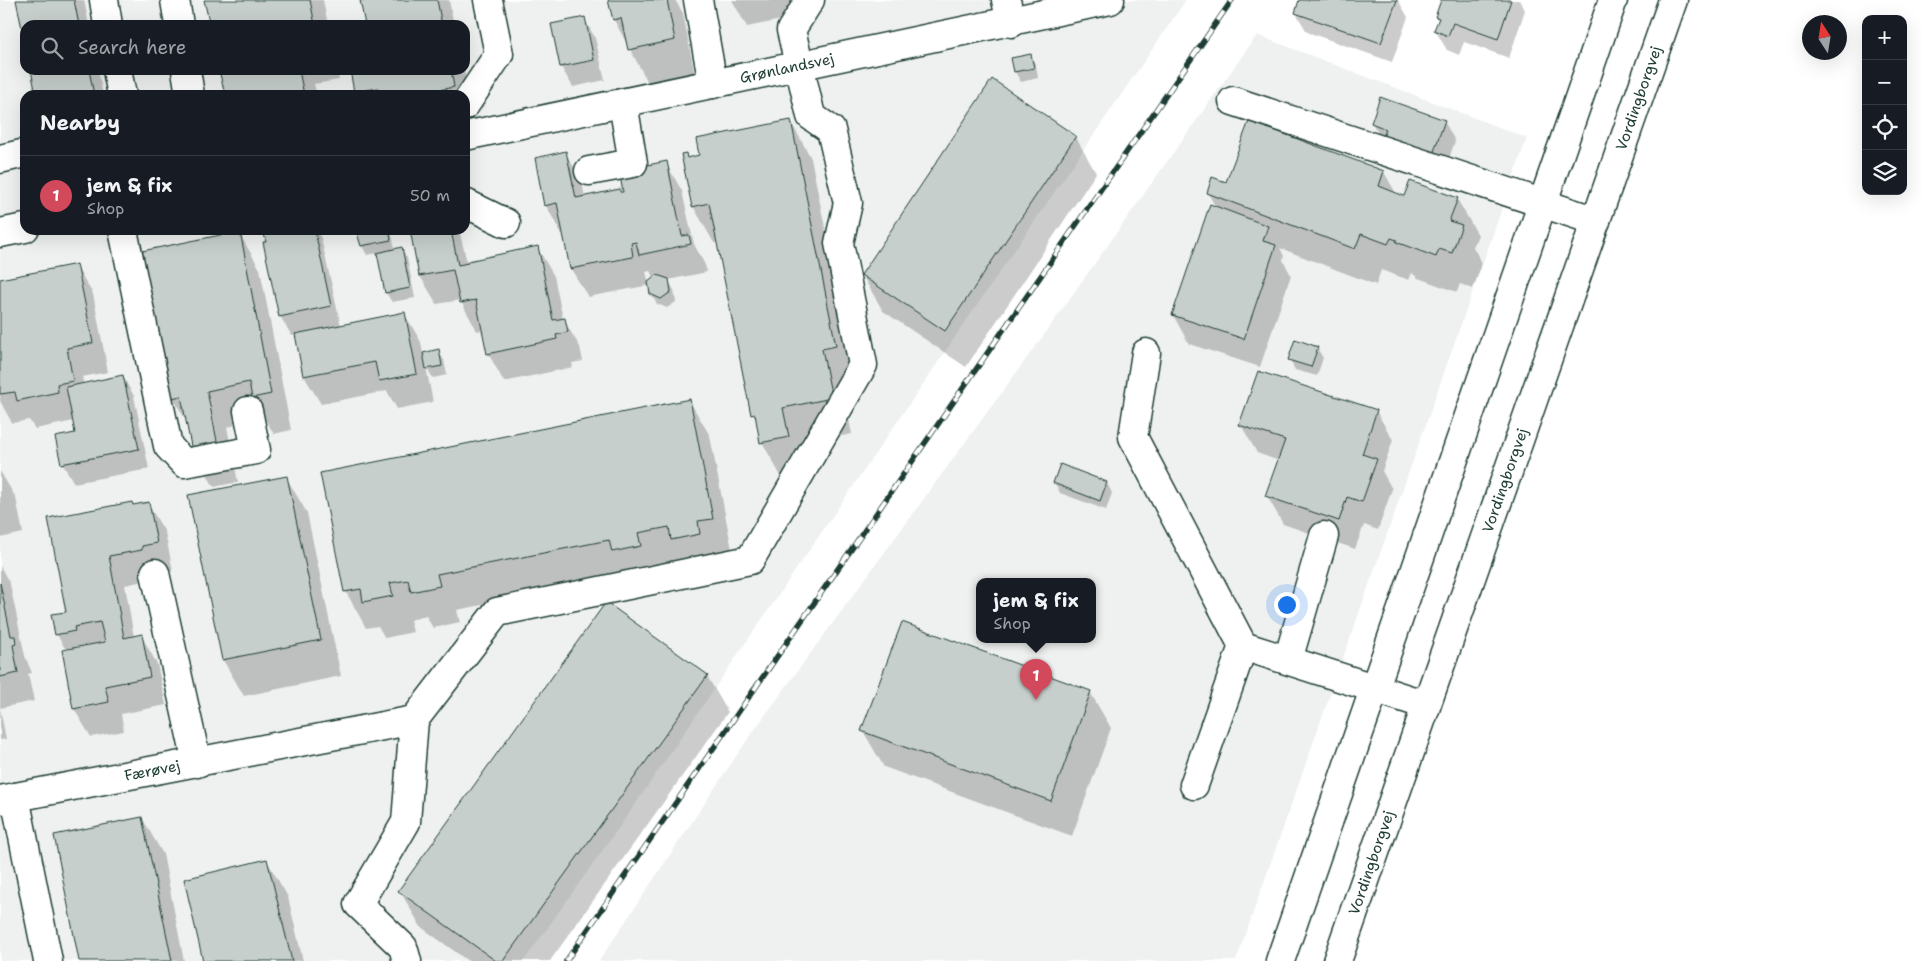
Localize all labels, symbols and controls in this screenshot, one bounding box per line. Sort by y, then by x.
north arrow [1802,15,1847,60]
map controls [1862,15,1907,195]
button: + [1862,15,1907,60]
search box [20,20,470,75]
icon: search [38,34,66,62]
text: Search here [78,35,187,60]
street label: Vordingborgvej [1611,43,1666,153]
street label: Grønlandsvej [738,48,836,88]
button: − [1862,60,1907,105]
button: locate [1862,105,1907,150]
text: Nearby [40,109,120,137]
button: layers [1862,150,1907,195]
text: jem & fix [87,173,172,198]
text: 1 [52,185,60,206]
text: 50 m [410,185,450,206]
text: Shop [87,198,124,219]
street label: Vordingborgvej [1477,426,1532,535]
popup [976,578,1096,643]
text: jem & fix [993,588,1079,613]
your location [1274,592,1300,618]
text: Shop [993,613,1031,634]
pin: 1 [1020,659,1052,700]
street label: Færøvej [123,755,182,786]
street label: Vordingborgvej [1344,808,1399,918]

